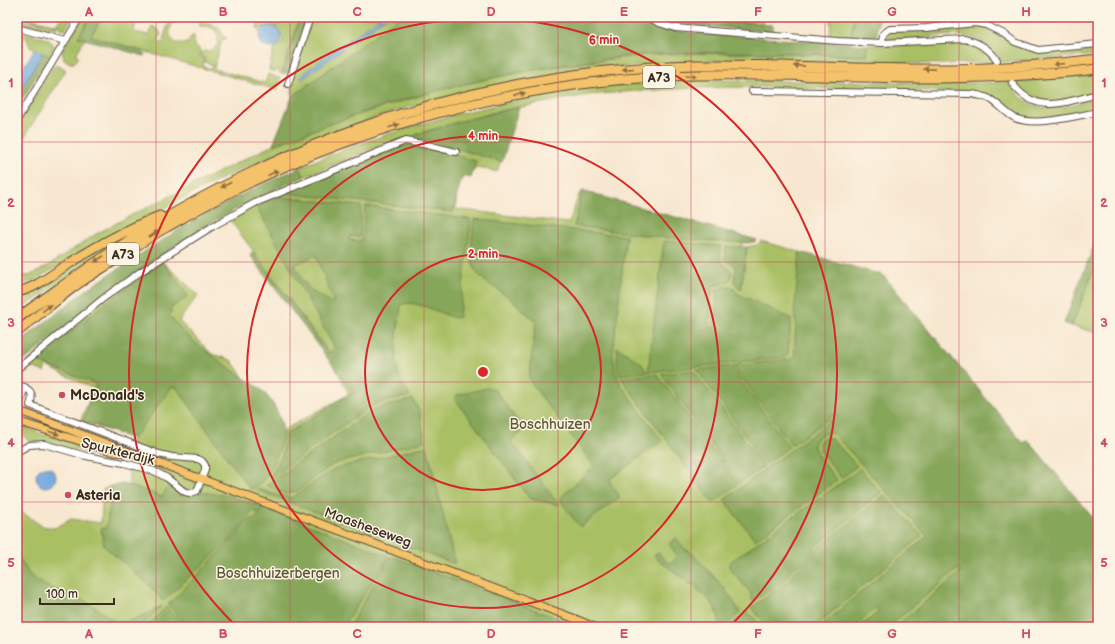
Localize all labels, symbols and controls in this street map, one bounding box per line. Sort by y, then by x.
text: A [84,4,93,20]
text: B [218,4,228,20]
text: C [352,4,362,20]
text: D [486,4,496,20]
text: E [620,4,629,20]
text: F [754,4,762,20]
text: G [887,4,897,20]
text: H [1021,4,1031,20]
text: 6 min [589,33,619,48]
one-way arrow [1053,60,1065,67]
one-way arrow [792,63,805,69]
one-way arrow [622,66,634,73]
road number: A73 [643,66,675,88]
one-way arrow [922,66,935,72]
one-way arrow [685,72,697,79]
text: 1 [8,75,14,91]
text: 1 [1101,75,1107,91]
one-way arrow [514,91,526,97]
one-way arrow [389,123,401,129]
text: 4 min [468,129,498,144]
one-way arrow [267,170,279,176]
one-way arrow [220,182,231,188]
text: 2 [7,195,15,211]
text: 2 [1100,195,1108,211]
one-way arrow [149,231,160,238]
road number: A73 [107,243,139,265]
text: 2 min [468,247,498,262]
one-way arrow [93,256,105,263]
one-way arrow [42,304,53,312]
text: 3 [7,315,15,331]
text: 3 [1100,315,1108,331]
centre of rings [476,365,490,379]
place label: McDonald's [70,387,145,404]
marker: McDonald's [57,390,67,400]
park label: Boschhuizen [509,416,591,433]
one-way arrow [48,430,60,436]
street label: Spurkterdijk [79,434,156,469]
text: 4 [7,435,15,451]
text: 4 [1100,435,1108,451]
place label: Asteria [75,487,121,504]
marker: Asteria [63,490,73,500]
street label: Maasheseweg [322,504,414,551]
text: 5 [7,555,15,571]
text: 5 [1100,555,1108,571]
park label: Boschhuizerbergen [216,565,340,582]
scale bar [40,580,114,606]
text: 100 m [46,587,78,602]
text: A [84,626,93,642]
text: B [218,626,228,642]
text: C [352,626,362,642]
text: D [486,626,496,642]
text: E [620,626,629,642]
text: F [754,626,762,642]
text: G [887,626,897,642]
text: H [1021,626,1031,642]

